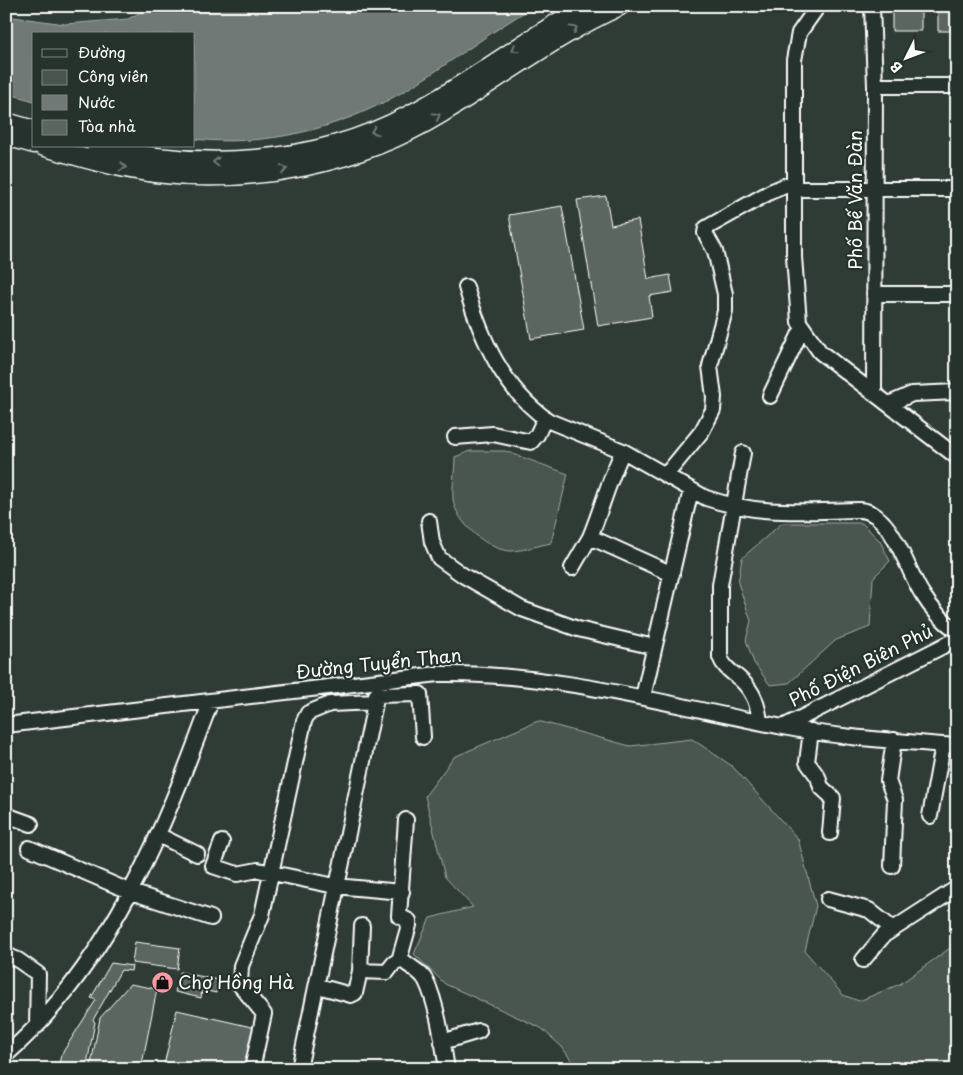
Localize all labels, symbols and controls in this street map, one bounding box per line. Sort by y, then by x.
one-way arrow [568,25,577,35]
legend [32,32,195,148]
north arrow [880,32,930,82]
text: Đường [78,40,126,63]
one-way arrow [511,43,520,53]
text: B [885,56,907,78]
text: Công viên [78,64,148,87]
text: Nước [78,90,115,113]
one-way arrow [431,112,440,122]
text: Tòa nhà [78,114,136,137]
one-way arrow [371,125,379,135]
street label: Phố Bế Văn Đàn [841,130,868,270]
one-way arrow [212,157,220,167]
one-way arrow [118,161,127,171]
one-way arrow [280,165,289,175]
street label: Phố Điện Biên Phủ [784,617,937,713]
street label: Đường Tuyển Than [295,640,463,685]
place label: Chợ Hồng Hà [178,968,294,995]
shop icon: Chợ Hồng Hà [150,971,174,995]

